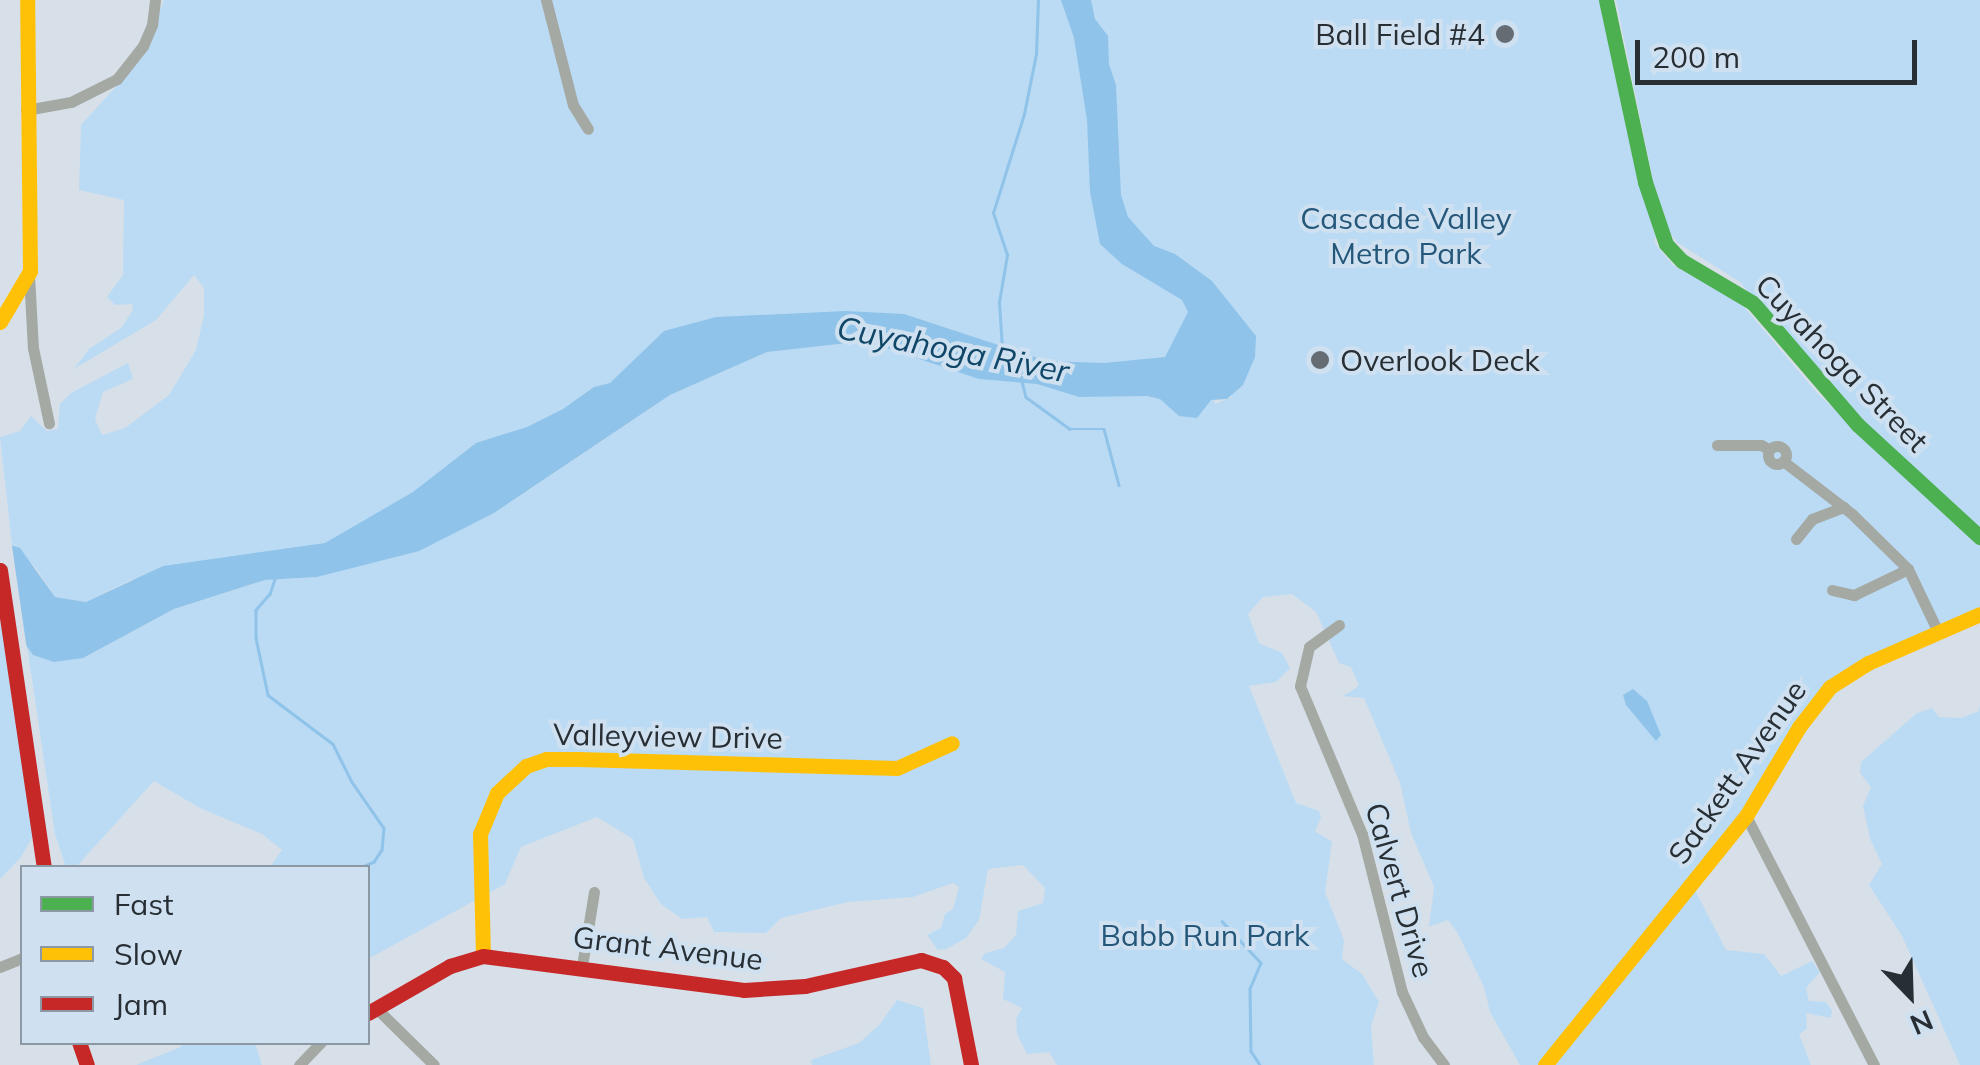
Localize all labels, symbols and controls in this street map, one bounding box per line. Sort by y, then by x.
place label: Ball Field #4 [1315,16,1485,52]
scale bar [1640,20,1922,82]
marker: Ball Field #4 [1494,23,1516,45]
text: 200 m [1652,38,1740,76]
park label: Cascade Valley Metro Park [1300,200,1512,270]
street label: Cuyahoga Street [1748,267,1936,459]
water label: Cuyahoga River [834,308,1072,390]
place label: Overlook Deck [1340,342,1540,378]
marker: Overlook Deck [1309,349,1331,371]
street label: Sackett Avenue [1660,673,1814,871]
street label: Valleyview Drive [553,716,783,756]
street label: Calvert Drive [1358,799,1442,981]
legend [20,865,370,1045]
text: Fast [114,885,174,923]
park label: Babb Run Park [1101,917,1309,953]
street label: Grant Avenue [571,918,765,978]
text: Slow [114,935,183,973]
north arrow [1860,945,1960,1045]
text: Jam [114,985,168,1023]
text: N [1905,1003,1938,1043]

